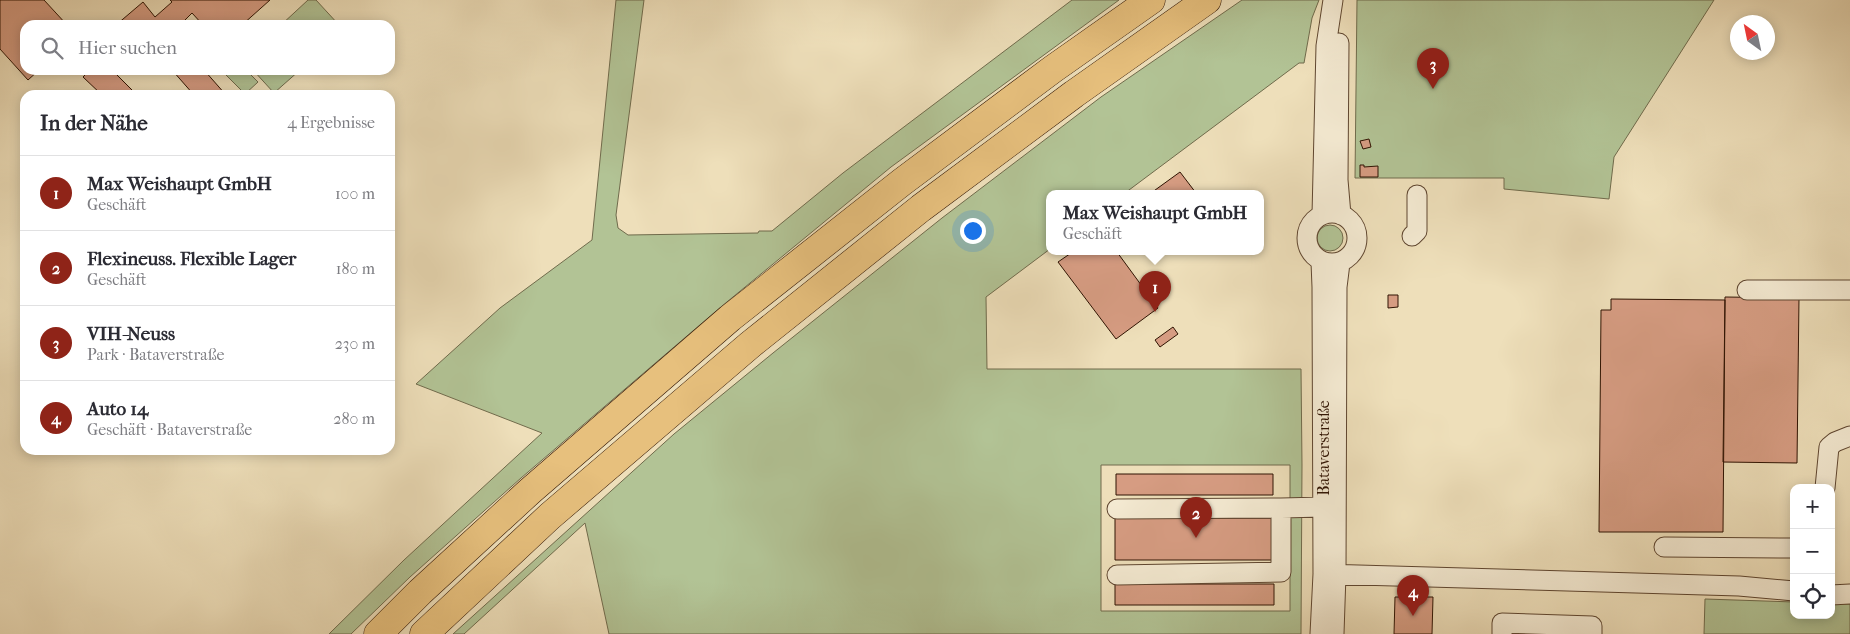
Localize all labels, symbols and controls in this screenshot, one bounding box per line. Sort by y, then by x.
north arrow [1730,15,1775,60]
search box [20,20,395,75]
icon: search [38,34,66,62]
text: Hier suchen [78,37,177,59]
pin: 3 [1417,48,1449,89]
text: In der Nähe [40,111,148,135]
text: 4 Ergebnisse [287,113,375,132]
text: Max Weishaupt GmbH [87,173,272,195]
text: 1 [53,184,59,203]
text: 100 m [335,184,375,203]
popup [1046,190,1264,255]
text: Geschäft [87,195,147,214]
text: Max Weishaupt GmbH [1063,202,1247,224]
your location [960,218,986,244]
text: Geschäft [1063,224,1122,243]
text: Flexineuss. Flexible Lager [87,248,296,270]
text: 2 [52,259,60,278]
text: 180 m [336,259,375,278]
text: Geschäft [87,270,147,289]
pin: 1 [1139,271,1171,312]
text: VIH-Neuss [87,323,175,345]
text: 3 [53,334,59,353]
text: 230 m [335,334,375,353]
text: Park · Bataverstraße [87,345,224,364]
text: Auto 14 [87,398,148,420]
street label: Bataverstraße [1314,400,1333,496]
text: 4 [51,409,61,428]
text: 280 m [333,409,375,428]
text: Geschäft · Bataverstraße [87,420,252,439]
map controls [1790,484,1835,619]
button: + [1790,484,1835,529]
pin: 2 [1180,497,1212,538]
button: − [1790,529,1835,574]
button: locate [1790,574,1835,619]
pin: 4 [1397,575,1429,616]

